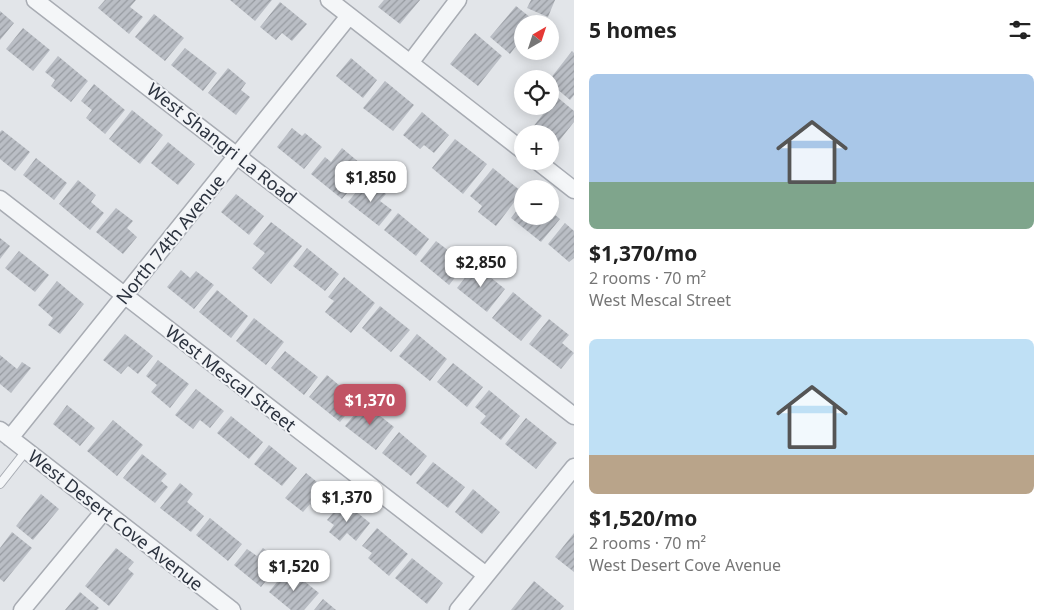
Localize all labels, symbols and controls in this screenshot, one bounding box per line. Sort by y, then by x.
north arrow [514,15,559,60]
map controls [514,15,559,225]
text: 5 homes [589,16,677,44]
icon: filters [1006,16,1034,44]
button: locate [514,70,559,115]
street label: West Shangri La Road [142,77,302,209]
icon: home [767,107,857,197]
button: + [514,125,559,170]
pin: $1,850 [330,160,412,203]
text: $1,850 [346,166,396,188]
street label: North 74th Avenue [110,169,230,309]
button: − [514,180,559,225]
text: $1,370/mo [589,239,697,267]
pin: $2,850 [440,246,522,288]
text: $2,850 [456,251,506,273]
text: 2 rooms · 70 m² [589,267,706,289]
text: West Mescal Street [589,289,731,311]
street label: West Mescal Street [161,319,302,437]
icon: home [767,372,857,462]
pin: $1,370 [329,384,411,426]
text: $1,370 [345,389,395,411]
street label: West Desert Cove Avenue [23,444,209,596]
pin: $1,370 [306,480,388,523]
text: $1,370 [322,486,372,508]
text: $1,520/mo [589,504,697,532]
text: 2 rooms · 70 m² [589,532,706,554]
pin: $1,520 [253,550,335,592]
text: West Desert Cove Avenue [589,554,781,576]
text: $1,520 [269,555,319,577]

